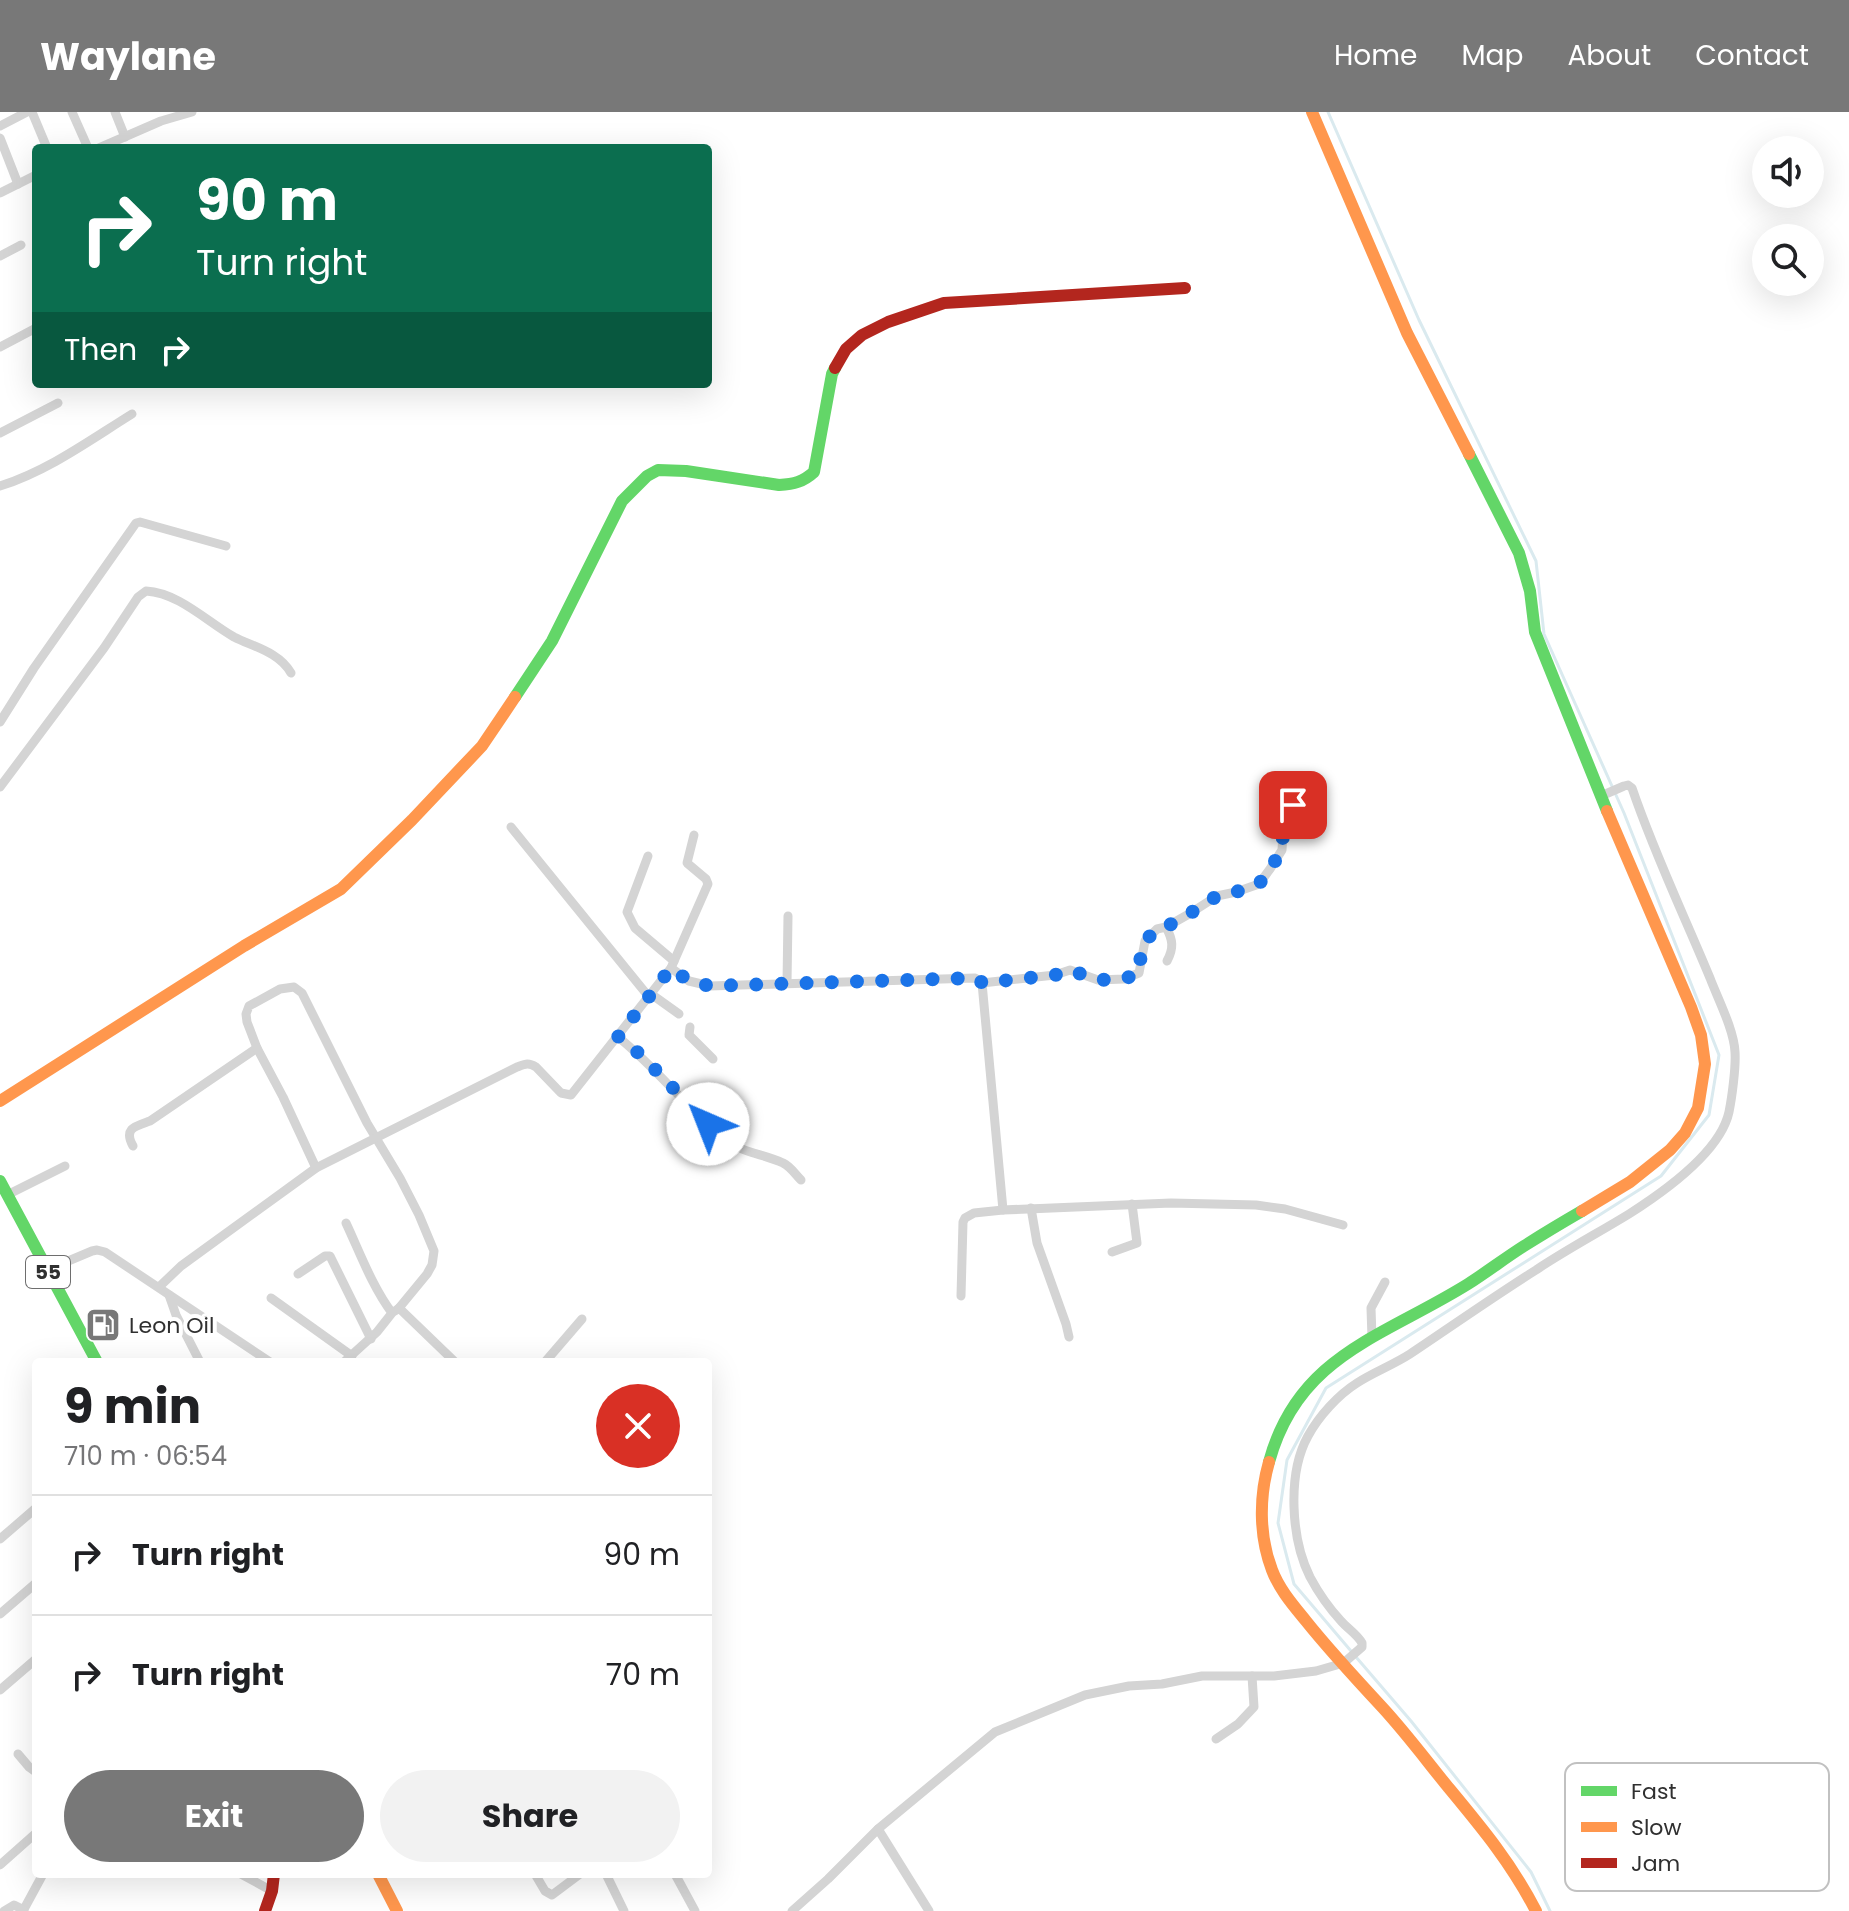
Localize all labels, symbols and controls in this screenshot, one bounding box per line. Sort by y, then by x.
text: Waylane [40,30,216,83]
text: Home [1334,36,1417,75]
text: Map [1461,36,1523,75]
text: About [1567,36,1651,75]
text: Contact [1695,36,1809,75]
map controls [1752,136,1824,296]
button: sound [1752,136,1824,208]
text: 90 m [196,161,338,240]
icon: right [64,176,168,280]
button: search [1752,224,1824,296]
text: Turn right [196,237,367,288]
text: Then [64,328,137,371]
icon: right [153,328,197,372]
pin [1259,771,1327,839]
icon: arrive [1271,783,1315,827]
position arrow [666,1082,750,1166]
road number: 55 [26,1256,70,1288]
fuel station icon: Leon Oil [84,1306,122,1344]
place label: Leon Oil [129,1310,214,1341]
text: 9 min [64,1373,201,1440]
button: close [596,1384,680,1468]
text: 710 m · 06:54 [64,1438,227,1474]
icon: right [64,1533,108,1577]
text: Turn right [132,1533,284,1576]
text: 90 m [603,1533,680,1576]
icon: right [64,1653,108,1697]
text: Turn right [132,1653,284,1696]
text: 70 m [606,1653,680,1696]
legend [1565,1763,1829,1891]
button: Exit [64,1770,364,1862]
button: Share [380,1770,680,1862]
text: Fast [1631,1776,1676,1807]
text: Slow [1631,1812,1681,1843]
text: Jam [1631,1848,1680,1879]

